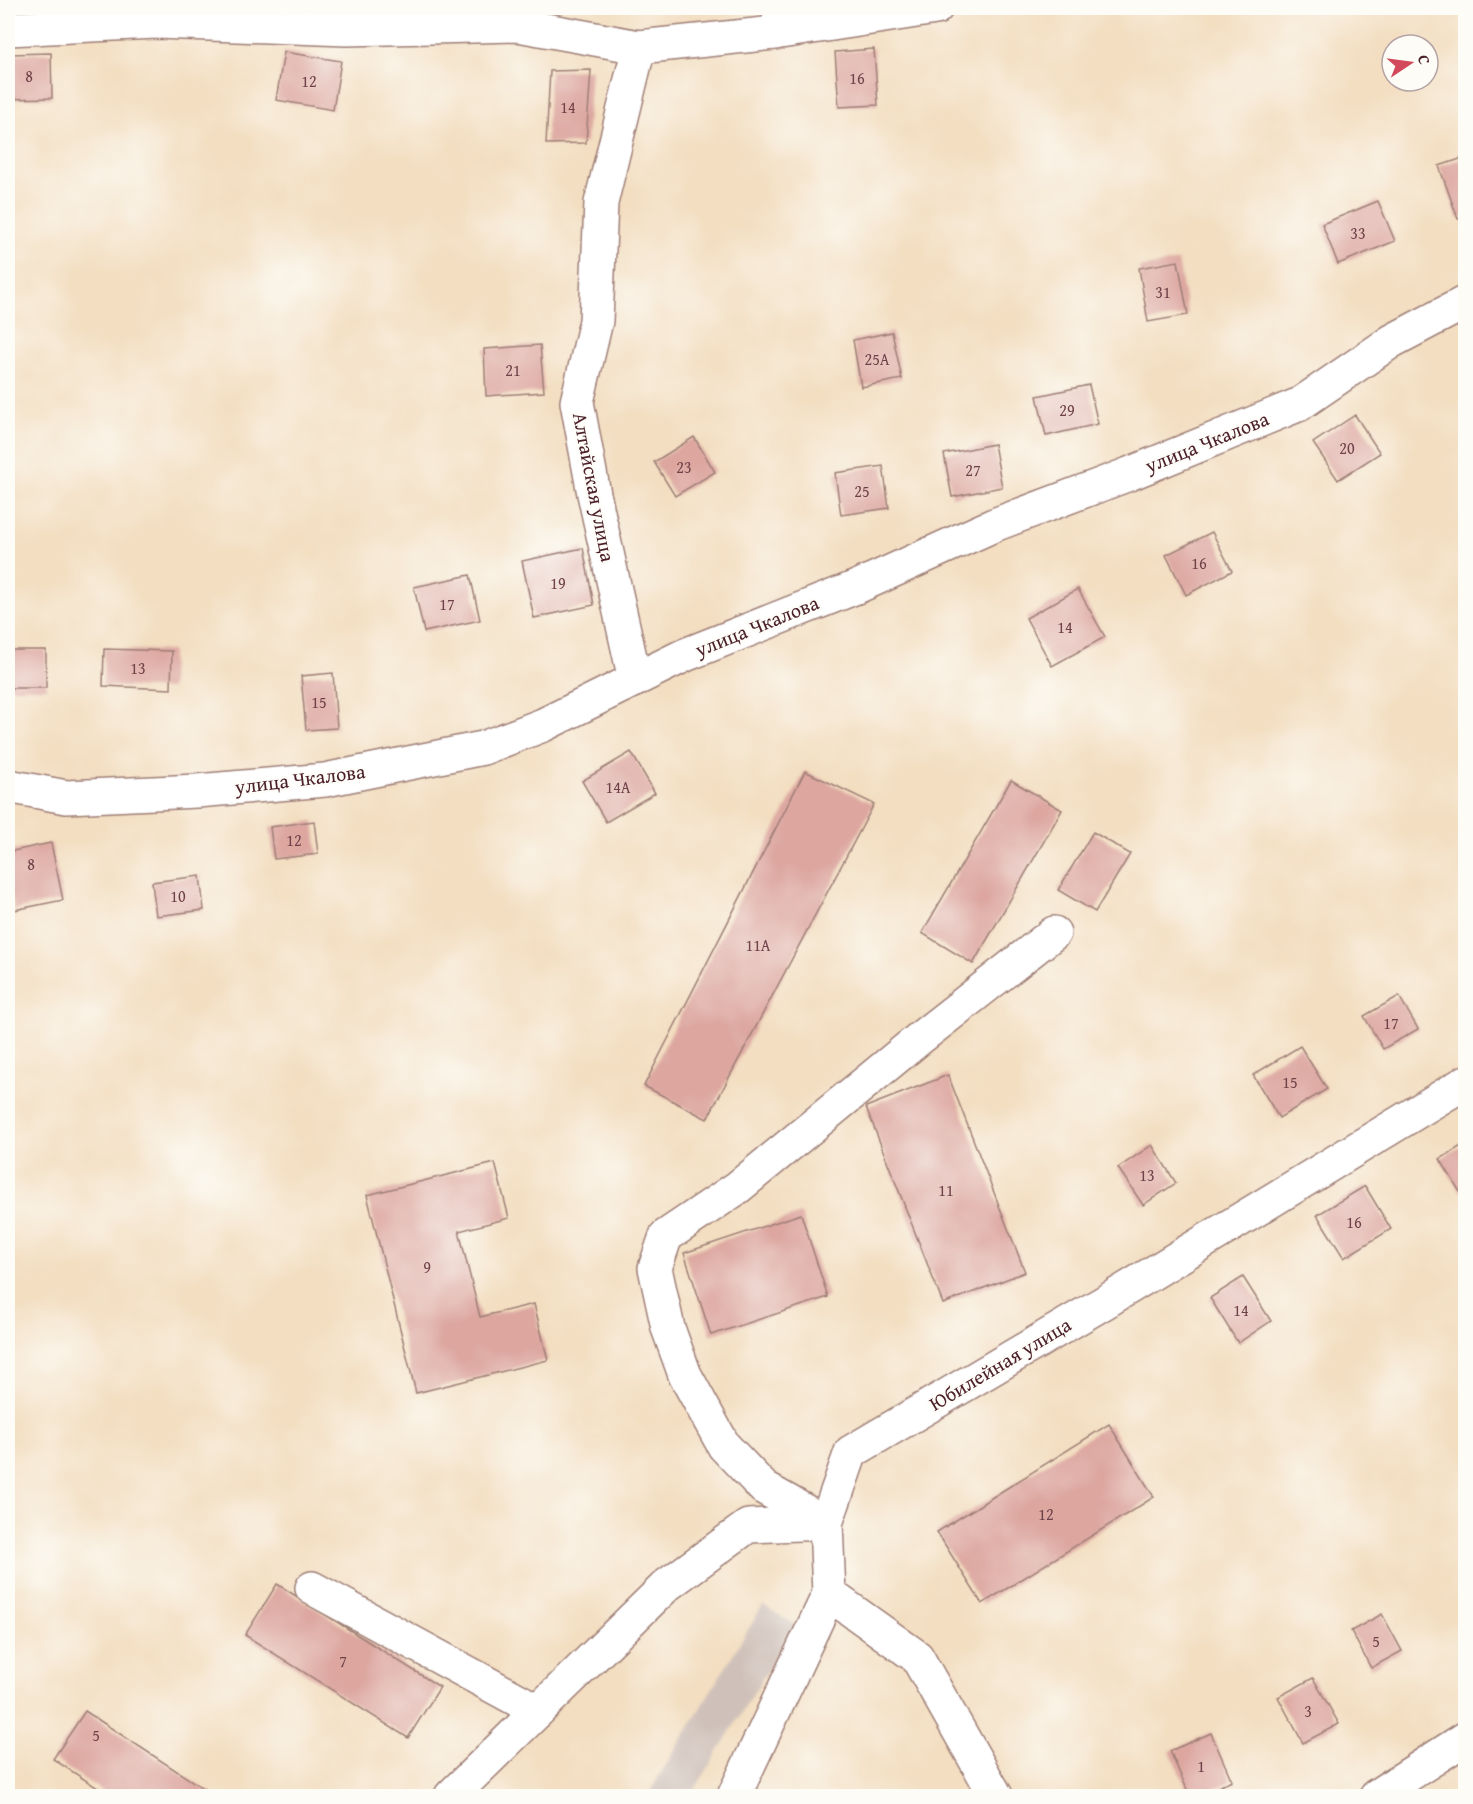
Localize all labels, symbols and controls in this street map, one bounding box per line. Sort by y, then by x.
north arrow [1380,33,1440,93]
text: С [1412,53,1437,67]
house number: 8 [25,64,33,88]
house number: 16 [849,66,865,90]
house number: 12 [301,69,317,93]
house number: 14 [560,95,576,119]
house number: 33 [1350,221,1366,245]
house number: 31 [1155,280,1171,304]
house number: 25А [864,347,890,371]
house number: 21 [505,358,521,382]
house number: 29 [1059,398,1075,422]
street label: улица Чкалова [1140,403,1273,480]
street label: Алтайская улица [566,410,623,565]
house number: 20 [1339,436,1355,460]
house number: 23 [676,455,692,479]
house number: 27 [965,458,981,482]
house number: 25 [854,479,870,503]
house number: 16 [1191,551,1207,575]
house number: 19 [550,571,566,595]
street label: улица Чкалова [690,587,823,664]
house number: 17 [439,592,455,616]
house number: 14 [1057,615,1073,639]
house number: 13 [130,656,146,680]
house number: 15 [311,690,327,714]
street label: улица Чкалова [232,756,367,801]
house number: 14А [605,775,631,799]
house number: 12 [286,828,302,852]
house number: 8 [27,852,35,876]
house number: 10 [170,884,186,908]
house number: 11А [745,933,771,957]
house number: 17 [1383,1011,1399,1035]
house number: 15 [1282,1070,1298,1094]
house number: 13 [1139,1163,1155,1187]
house number: 11 [938,1178,954,1202]
house number: 16 [1346,1210,1362,1234]
house number: 9 [423,1255,431,1279]
house number: 14 [1233,1298,1249,1322]
street label: Юбилейная улица [923,1309,1077,1418]
house number: 12 [1038,1502,1054,1526]
house number: 5 [1372,1629,1380,1653]
house number: 7 [339,1649,347,1673]
house number: 3 [1304,1699,1312,1723]
house number: 5 [92,1723,100,1747]
house number: 1 [1197,1754,1205,1778]

